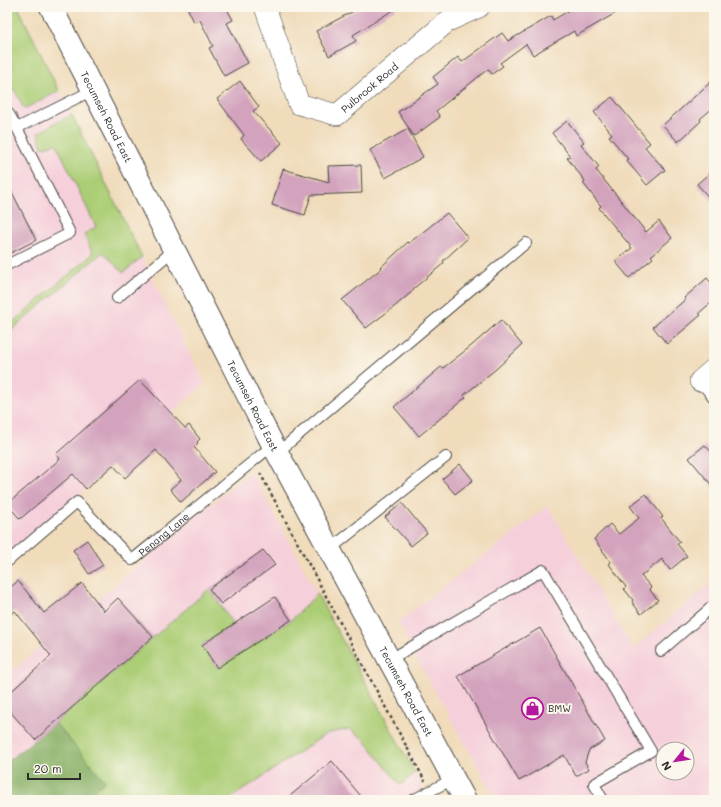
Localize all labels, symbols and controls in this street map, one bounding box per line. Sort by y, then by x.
street label: Pulbrook Road [338,59,401,116]
street label: Tecumseh Road East [78,69,136,165]
street label: Tecumseh Road East [224,358,282,454]
street label: Penang Lane [135,509,192,559]
street label: Tecumseh Road East [376,644,436,739]
shop icon: BMW [519,695,545,721]
place label: BMW [548,701,571,715]
north arrow [655,741,695,781]
scale bar [28,755,80,781]
text: N [657,759,674,774]
text: 20 m [34,760,62,776]

